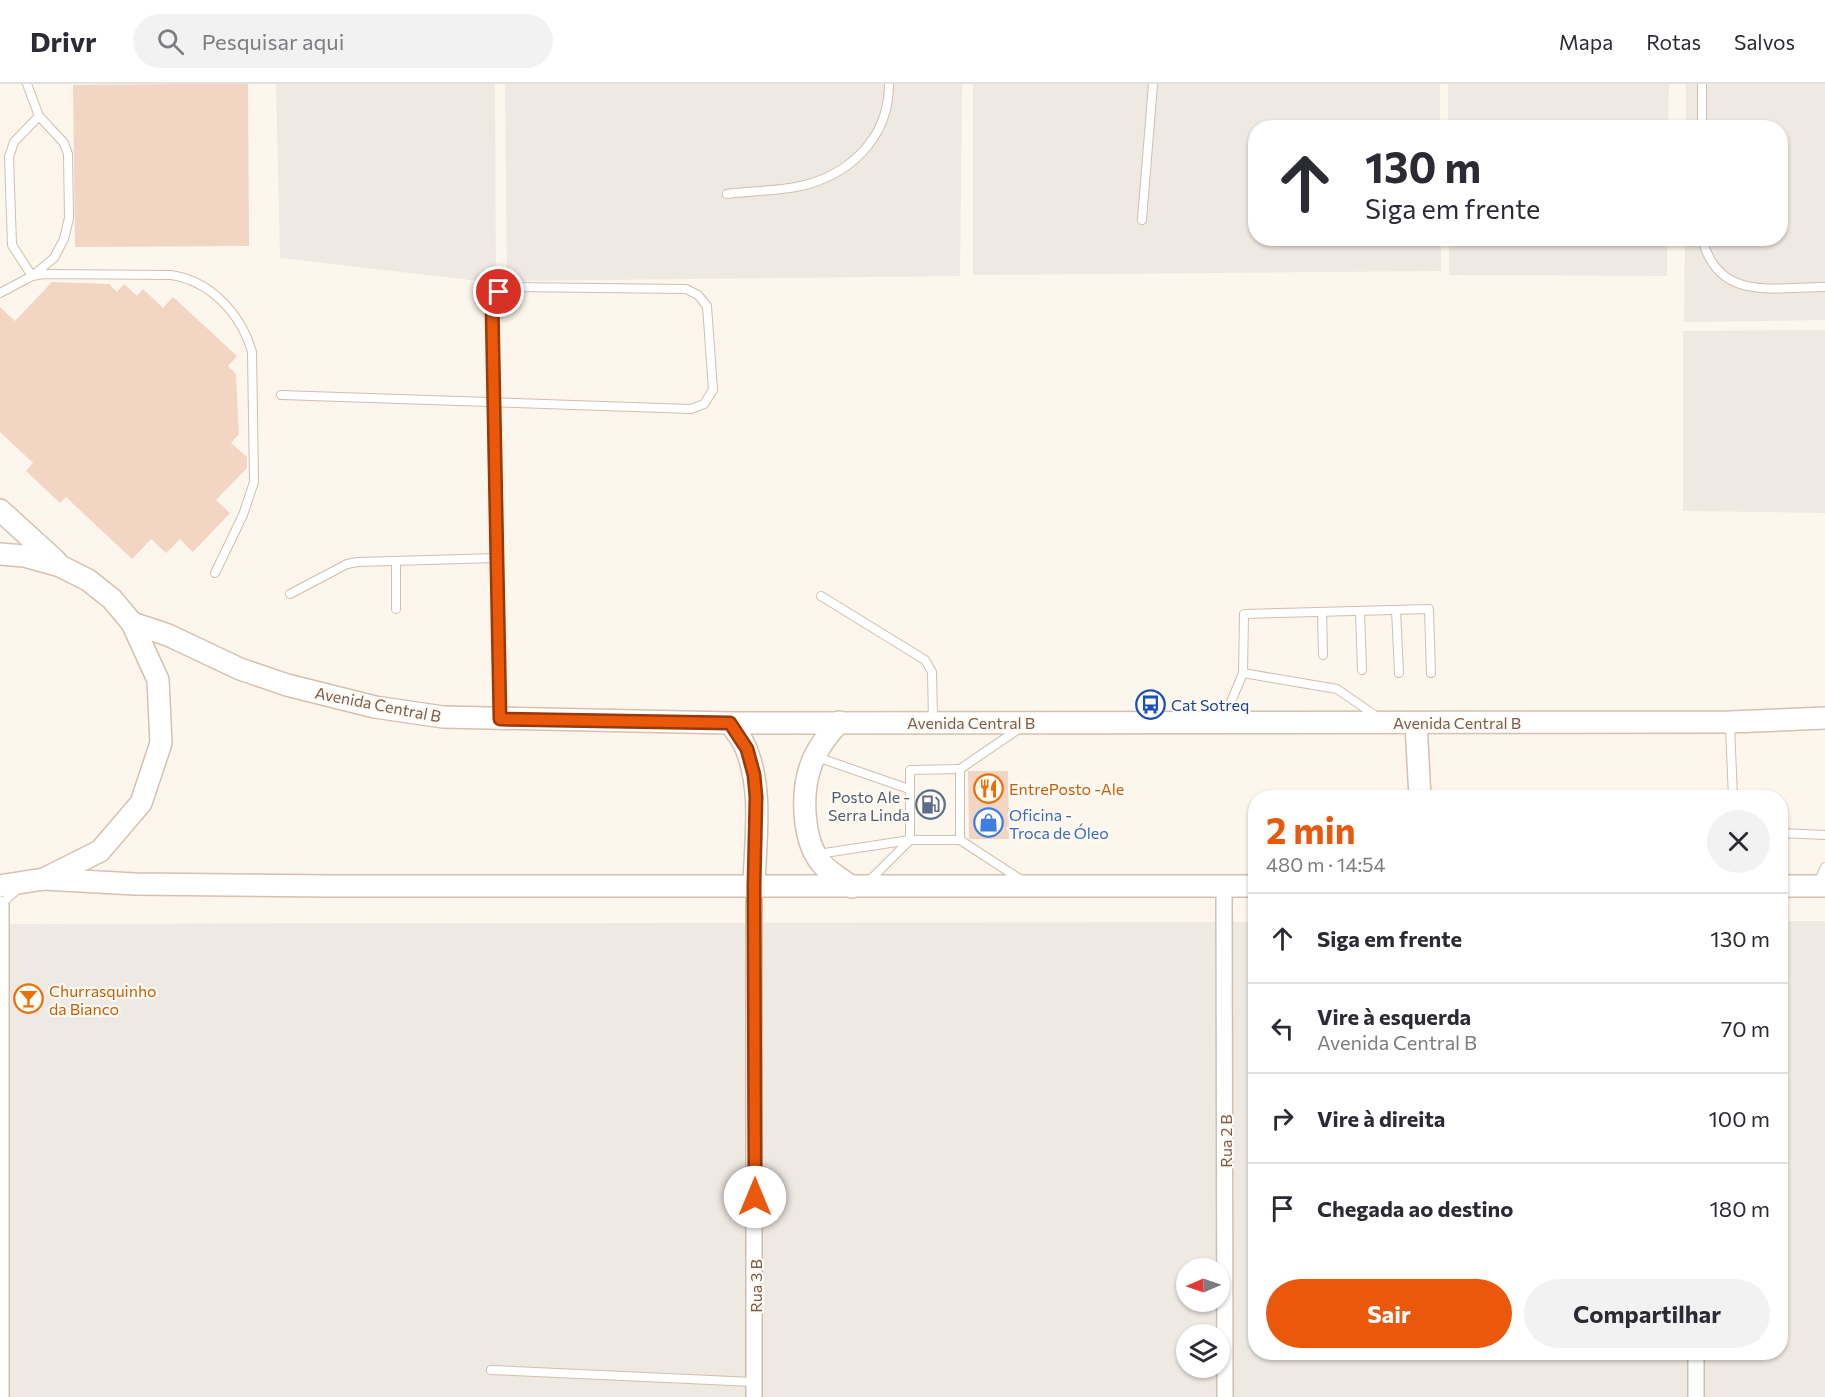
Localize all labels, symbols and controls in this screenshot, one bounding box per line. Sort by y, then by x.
search box [133,14,553,68]
text: Drivr [30,24,97,58]
icon: search [154,25,187,58]
text: Pesquisar aqui [202,28,344,55]
text: Mapa [1559,29,1613,54]
text: Rotas [1646,29,1701,54]
text: Salvos [1734,29,1795,54]
text: 130 m [1365,140,1481,192]
icon: ahead [1266,144,1344,222]
text: Siga em frente [1365,192,1540,225]
pin [473,266,524,317]
icon: arrive [482,275,515,308]
street label: Avenida Central B [313,682,443,726]
bus stop icon: Cat Sotreq [1134,688,1166,720]
place label: Cat Sotreq [1171,695,1249,714]
street label: Avenida Central B [907,713,1035,732]
street label: Avenida Central B [1393,713,1521,732]
restaurant icon: EntrePosto -Ale [972,772,1004,804]
place label: EntrePosto -Ale [1009,779,1124,798]
place label: Posto Ale - Serra Linda [828,787,910,824]
fuel station icon: Posto Ale - Serra Linda [915,789,947,821]
place label: Oficina - Troca de Óleo [1009,805,1109,842]
shop icon: Oficina - Troca de Óleo [972,807,1004,839]
text: 2 min [1266,807,1356,851]
button: close [1707,810,1770,873]
text: 480 m · 14:54 [1266,852,1386,876]
icon: ahead [1266,922,1299,955]
text: Siga em frente [1317,925,1462,952]
text: 130 m [1710,925,1770,952]
place label: Churrasquinho da Bianco [49,981,157,1018]
bar icon: Churrasquinho da Bianco [12,983,44,1015]
text: Vire à esquerda [1317,1003,1471,1030]
icon: left [1266,1012,1299,1045]
text: 70 m [1721,1015,1770,1042]
text: Avenida Central B [1317,1030,1477,1054]
icon: right [1266,1102,1299,1135]
text: Vire à direita [1317,1105,1445,1132]
text: 100 m [1708,1105,1770,1132]
street label: Rua 2 B [1216,1114,1235,1168]
position arrow [723,1165,787,1229]
icon: arrive [1266,1192,1299,1225]
text: Chegada ao destino [1317,1195,1513,1222]
text: 180 m [1709,1195,1770,1222]
north arrow [1176,1258,1230,1312]
map controls [1176,1258,1230,1378]
street label: Rua 3 B [746,1259,765,1313]
button: Sair [1266,1279,1512,1348]
button: Compartilhar [1524,1279,1770,1348]
button: layers [1176,1324,1230,1378]

